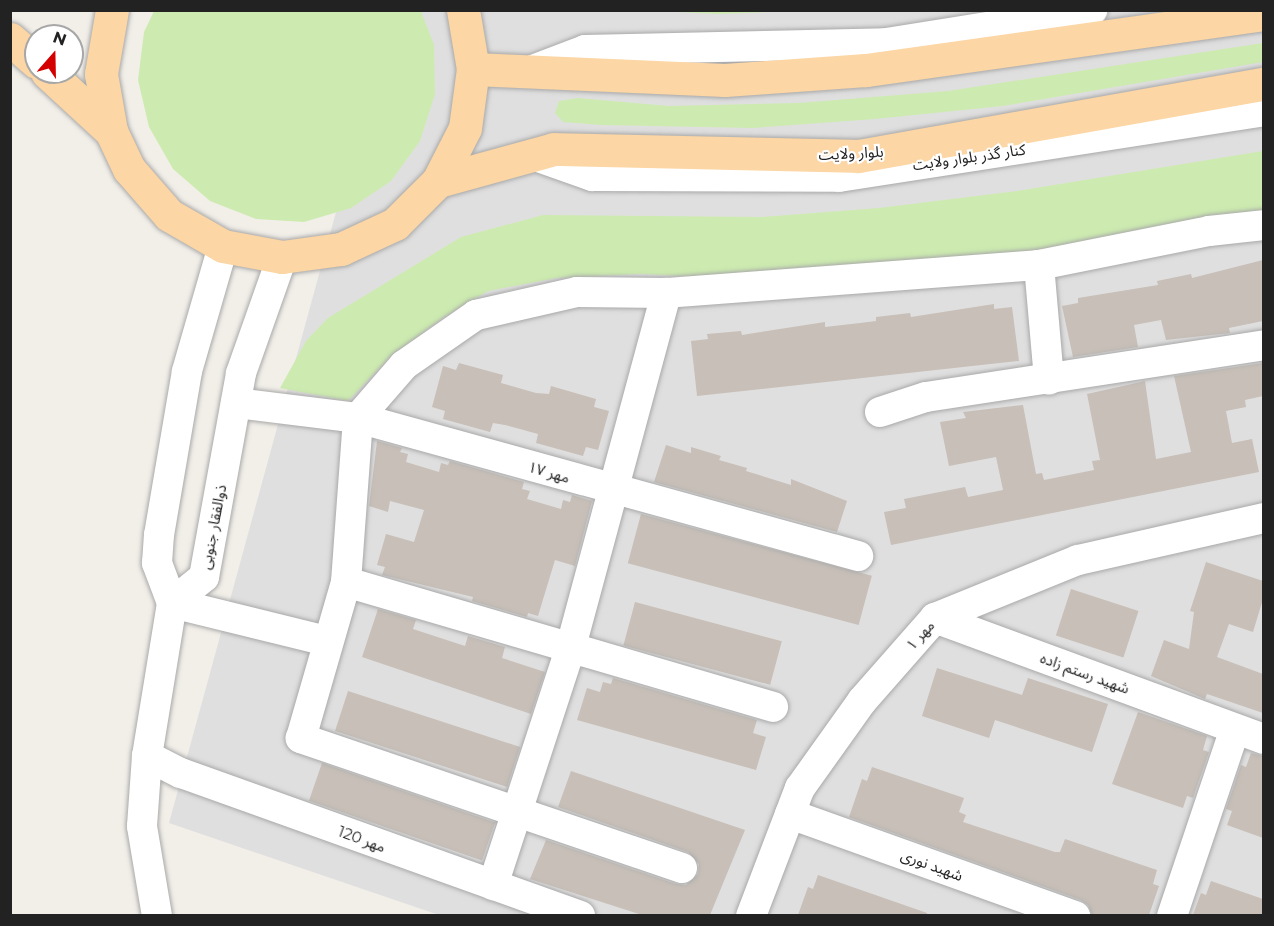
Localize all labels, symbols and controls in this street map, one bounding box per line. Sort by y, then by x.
north arrow [24,24,84,84]
text: N [50,27,69,50]
street label: کنار گذر بلوار ولایت [911,140,1027,174]
street label: بلوار ولایت [818,142,884,164]
street label: مهر ۱۷ [526,457,572,487]
street label: ذوالفقار جنوبی [196,483,230,571]
street label: مهر ۱ [902,616,938,654]
street label: شهید رستم زاده [1038,649,1132,697]
street label: مهر 120 [336,822,388,856]
street label: شهید نوری [898,845,966,885]

